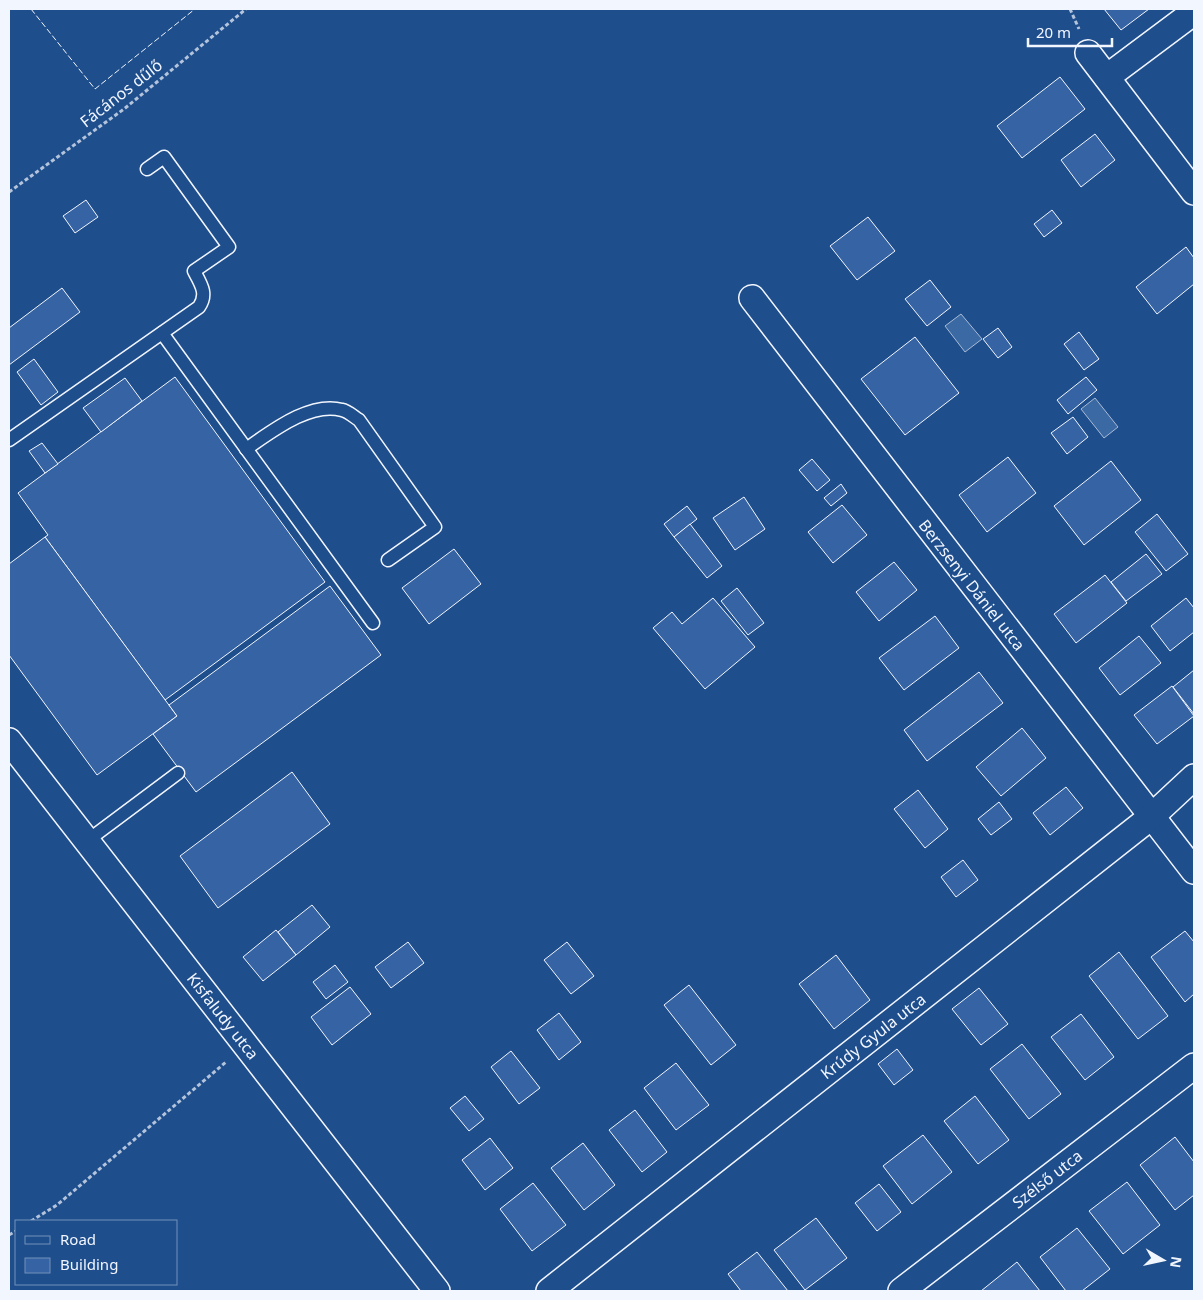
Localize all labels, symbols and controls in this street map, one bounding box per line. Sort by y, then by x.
scale bar [1028,15,1112,47]
text: 20 m [1036,22,1071,42]
street label: Fácános dűlő [75,54,167,132]
street label: Berzsenyi Dániel utca [914,515,1030,655]
street label: Kisfaludy utca [182,968,264,1064]
street label: Krúdy Gyula utca [816,988,930,1084]
street label: Szélső utca [1007,1145,1087,1213]
legend [15,1220,178,1285]
text: Road [60,1229,96,1249]
north arrow [1138,1235,1188,1285]
text: Building [60,1254,118,1274]
text: N [1166,1255,1187,1269]

